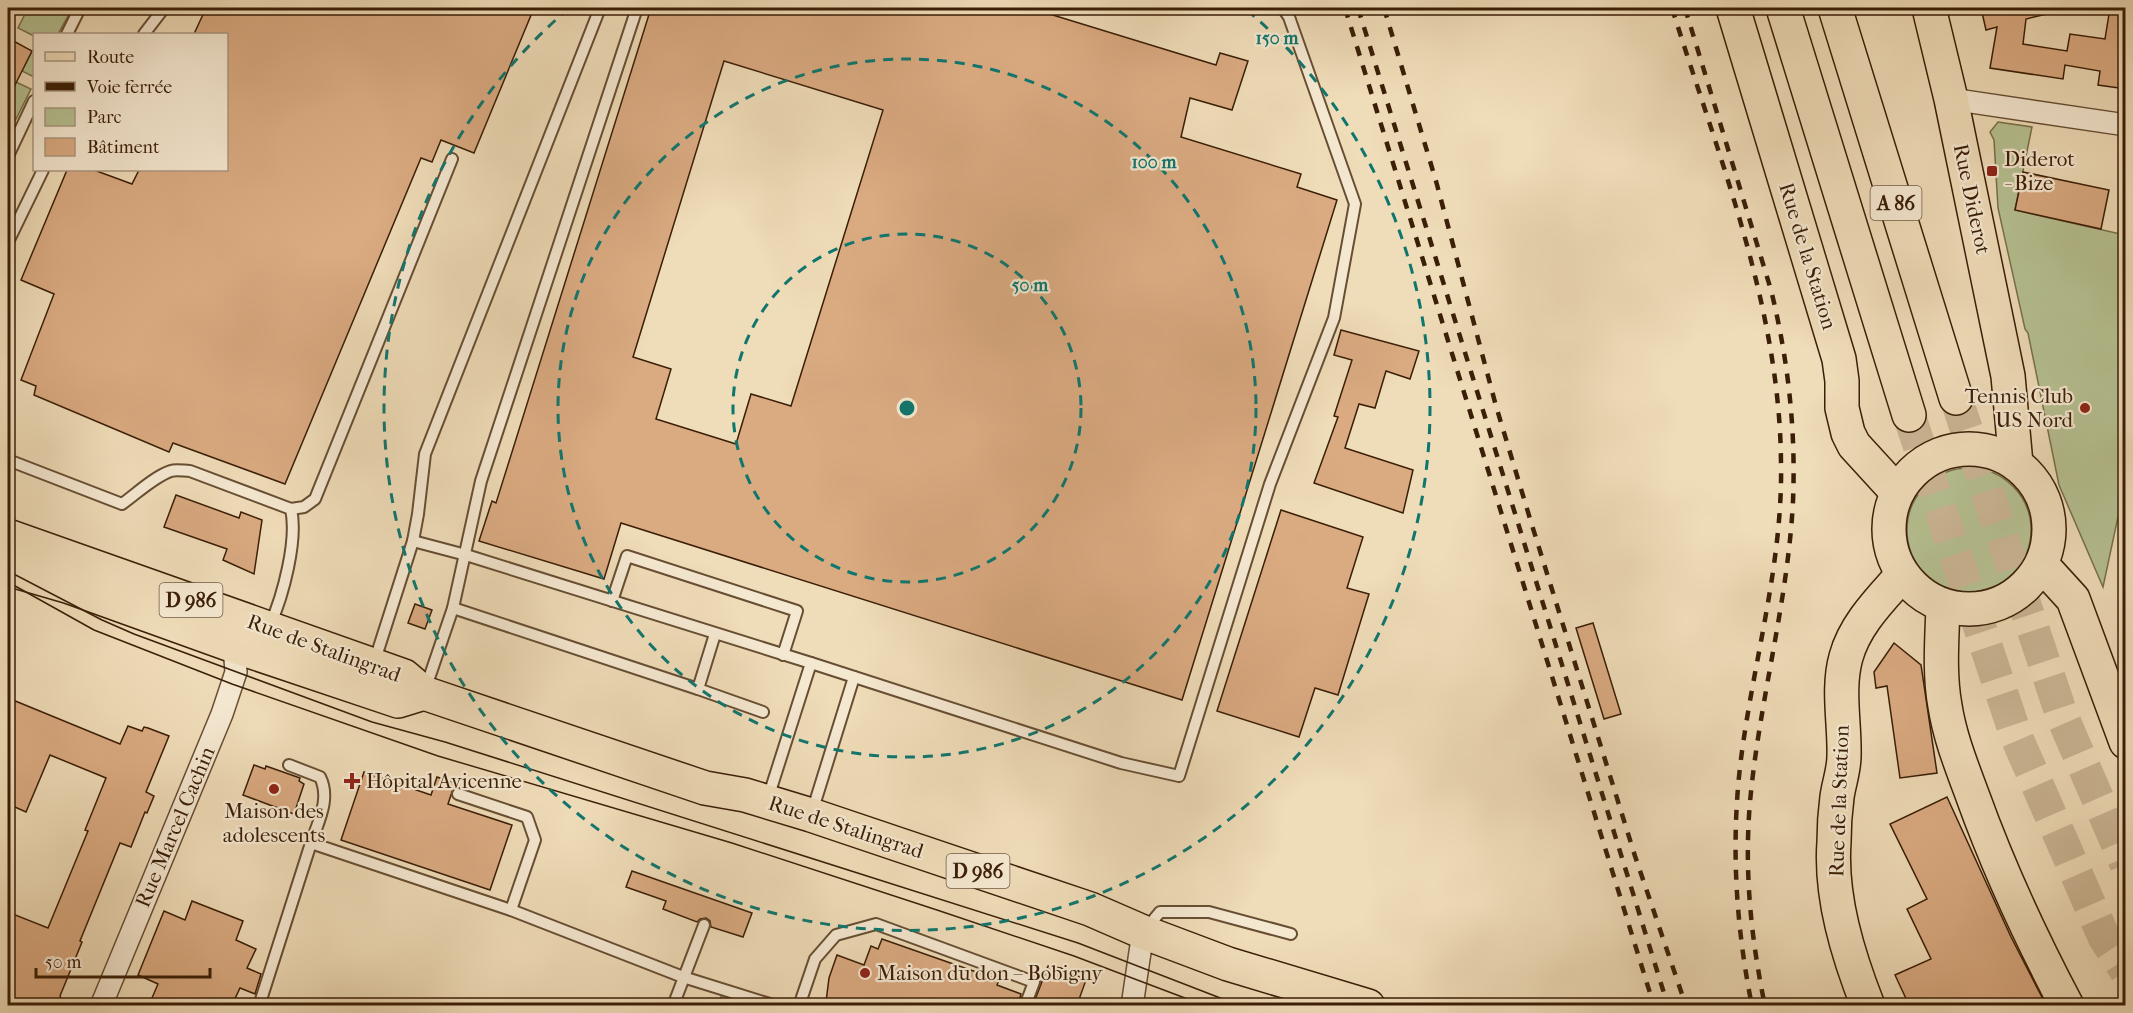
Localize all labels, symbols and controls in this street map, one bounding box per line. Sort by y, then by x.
text: 150 m [1256,28,1299,49]
legend [33,33,228,171]
text: Route [87,47,134,68]
text: Voie ferrée [86,77,172,98]
text: Parc [87,107,122,128]
text: Bâtiment [87,137,160,158]
street label: Rue Diderot [1949,142,1996,257]
place label: Diderot - Bize [2004,147,2075,195]
text: 100 m [1131,152,1178,173]
marker: Diderot - Bize [1985,164,1999,178]
street label: Rue de la Station [1774,180,1842,332]
road number: A 86 [1870,186,1922,220]
text: 50 m [1012,275,1049,296]
place label: Tennis Club US Nord [1965,384,2074,432]
centre of rings [897,398,917,418]
marker: Tennis Club US Nord [2078,401,2092,415]
road number: D 986 [160,583,222,617]
street label: Rue de Stalingrad [244,609,405,687]
street label: Rue de la Station [1824,725,1854,877]
street label: Rue Marcel Cachin [130,743,220,911]
place label: Hôpital Avicenne [366,769,522,793]
marker: Hôpital Avicenne [343,772,361,790]
marker: Maison des adolescents [267,782,281,796]
street label: Rue de Stalingrad [765,791,927,864]
place label: Maison des adolescents [223,799,325,847]
road number: D 986 [946,854,1010,888]
scale bar [36,941,210,979]
text: 50 m [45,952,82,973]
place label: Maison du don – Bobigny [877,961,1103,985]
marker: Maison du don – Bobigny [858,966,872,980]

